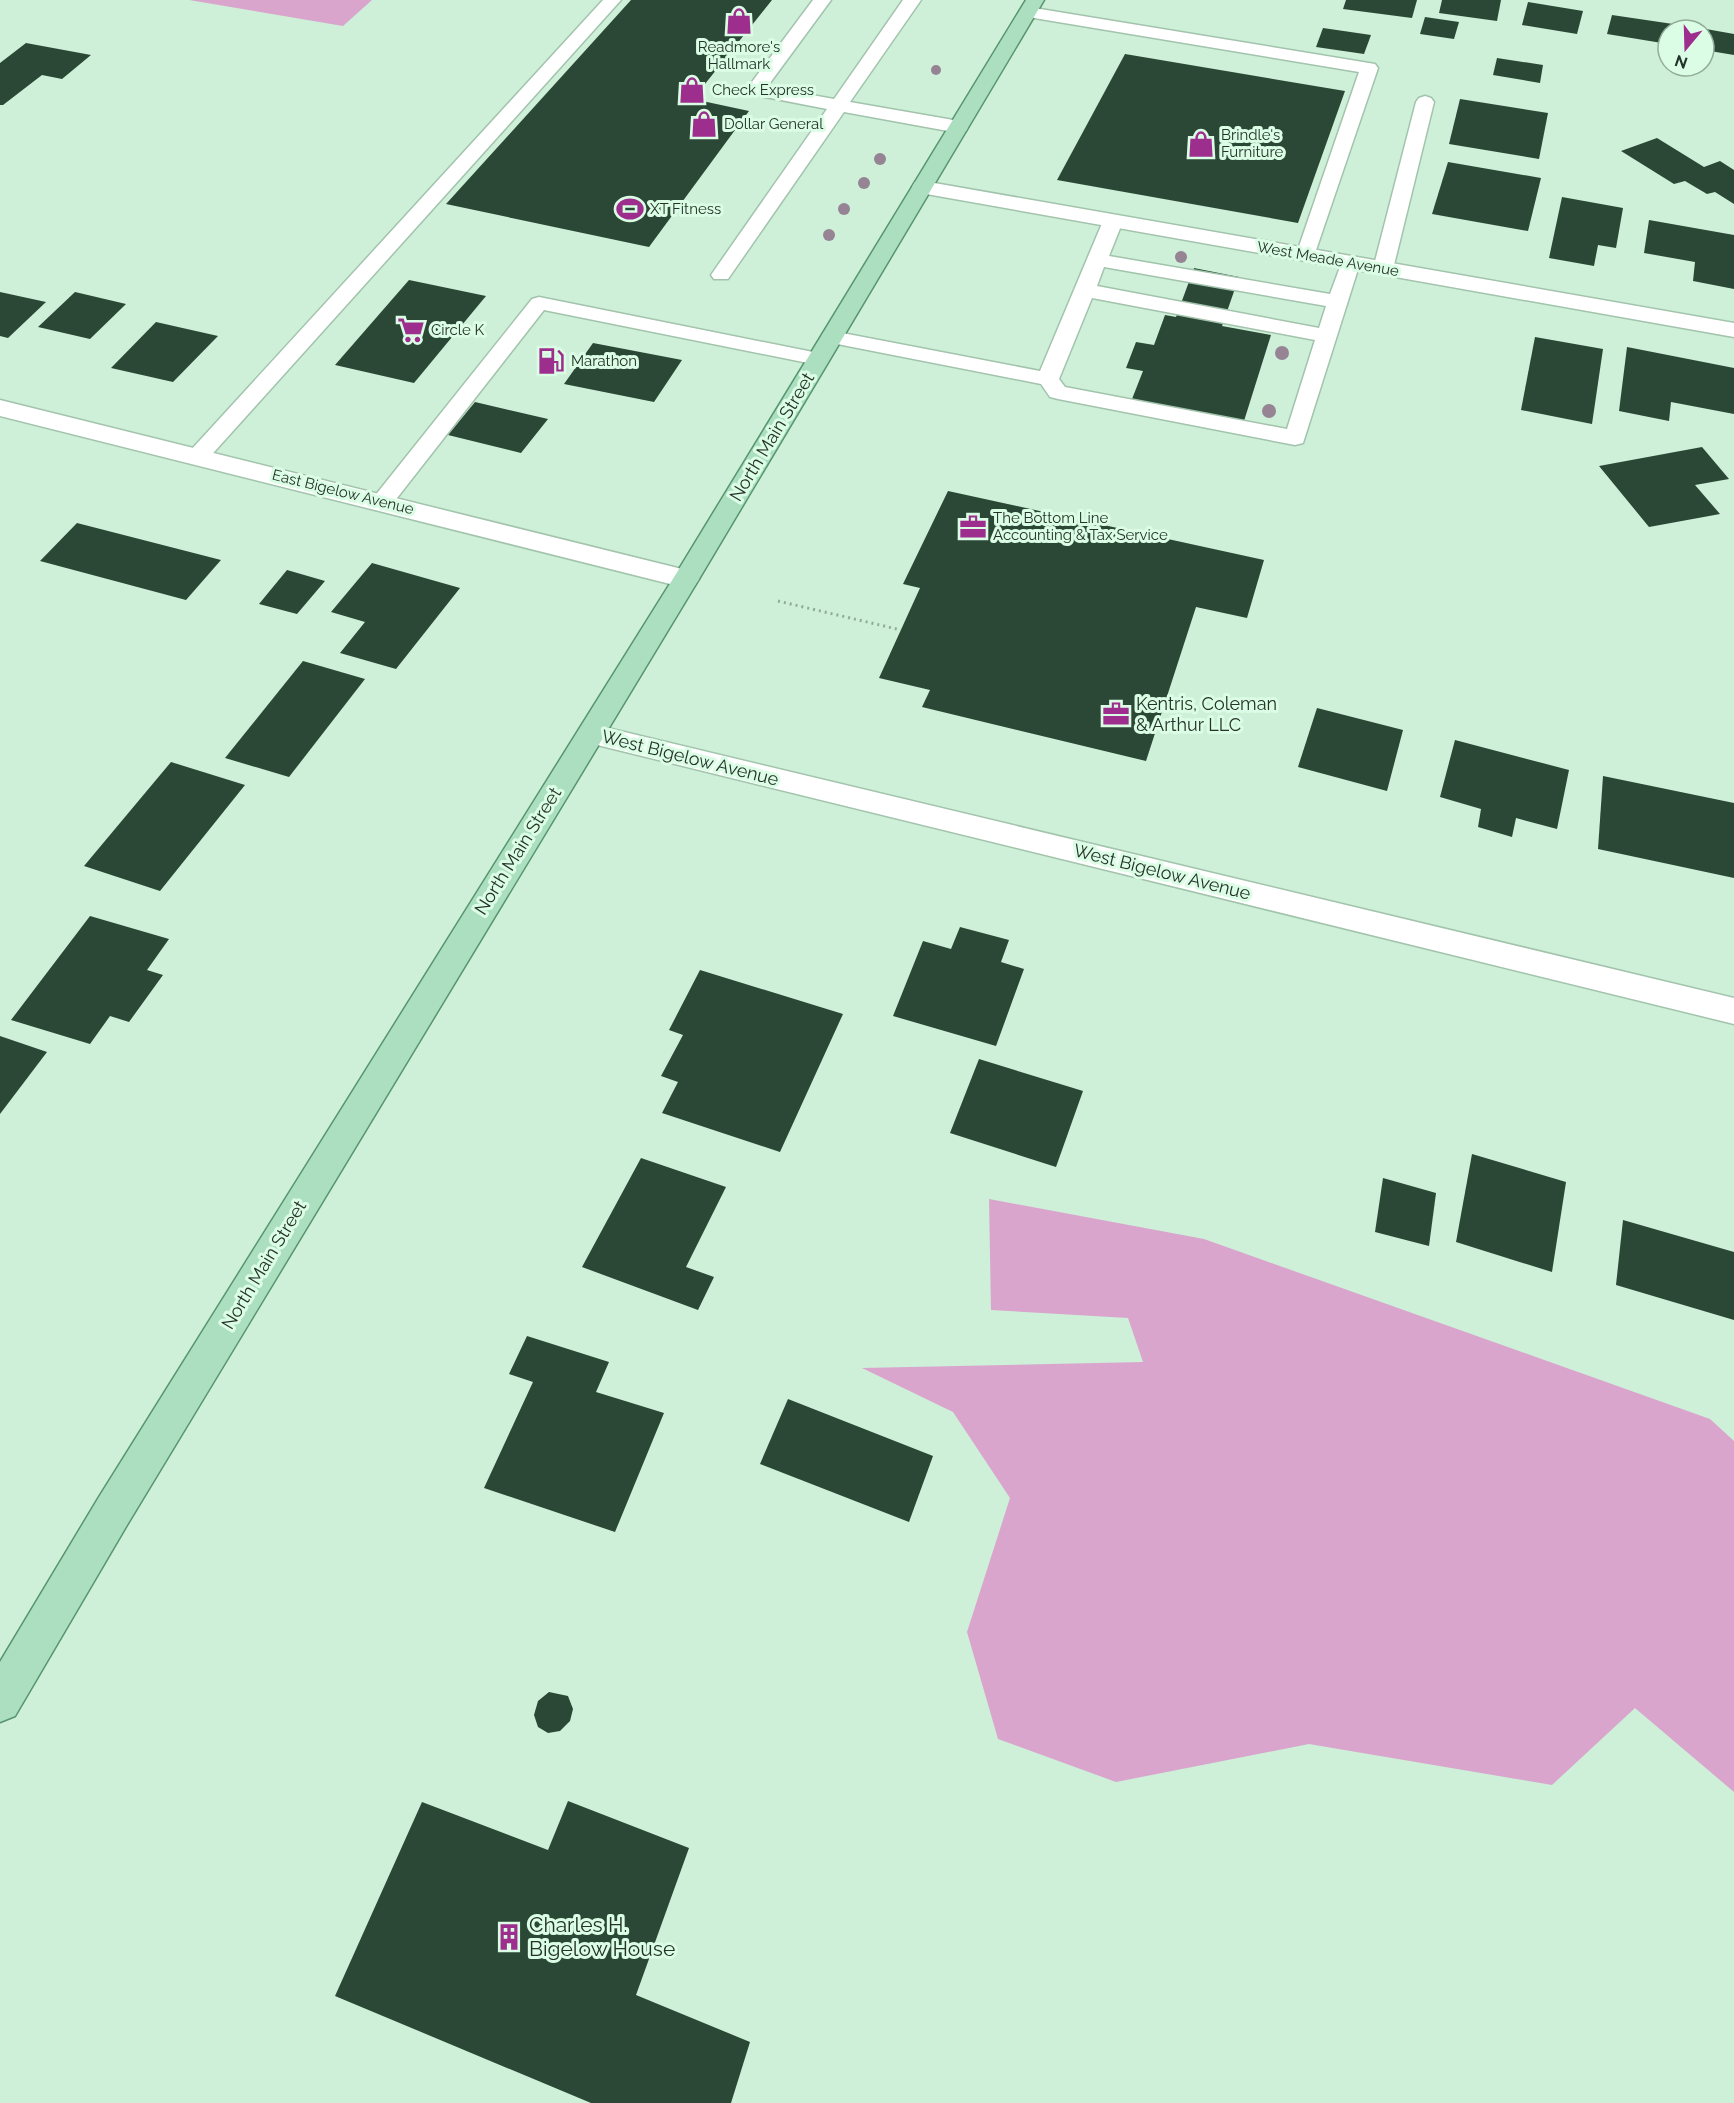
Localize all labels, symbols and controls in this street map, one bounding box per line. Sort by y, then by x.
shop icon: Readmore's Hallmark [724,6,754,36]
north arrow [1656,18,1716,78]
place label: Readmore's Hallmark [698,38,780,73]
text: N [1672,51,1690,73]
shop icon: Check Express [677,75,707,105]
place label: Check Express [712,81,814,99]
shop icon: Dollar General [689,109,719,139]
place label: Dollar General [724,115,824,133]
place label: Brindle's Furniture [1221,126,1283,161]
shop icon: Brindle's Furniture [1186,129,1216,159]
sports icon: XT Fitness [615,194,645,224]
place label: XT Fitness [650,200,721,218]
street label: West Meade Avenue [1256,238,1401,280]
supermarket icon: Circle K [396,315,426,345]
place label: Circle K [431,321,485,339]
fuel station icon: Marathon [536,346,566,376]
place label: Marathon [571,352,637,370]
street label: North Main Street [725,369,818,505]
street label: East Bigelow Avenue [270,466,416,518]
place label: The Bottom Line Accounting & Tax Service [993,509,1168,544]
office icon: The Bottom Line Accounting & Tax Service [958,512,988,542]
place label: Kentris, Coleman & Arthur LLC [1136,693,1277,735]
office icon: Kentris, Coleman & Arthur LLC [1101,699,1131,729]
street label: West Bigelow Avenue [599,725,781,790]
street label: North Main Street [470,783,565,918]
street label: West Bigelow Avenue [1071,839,1253,904]
street label: North Main Street [217,1197,310,1333]
place label: Charles H. Bigelow House [529,1912,675,1961]
building icon: Charles H. Bigelow House [494,1922,524,1952]

